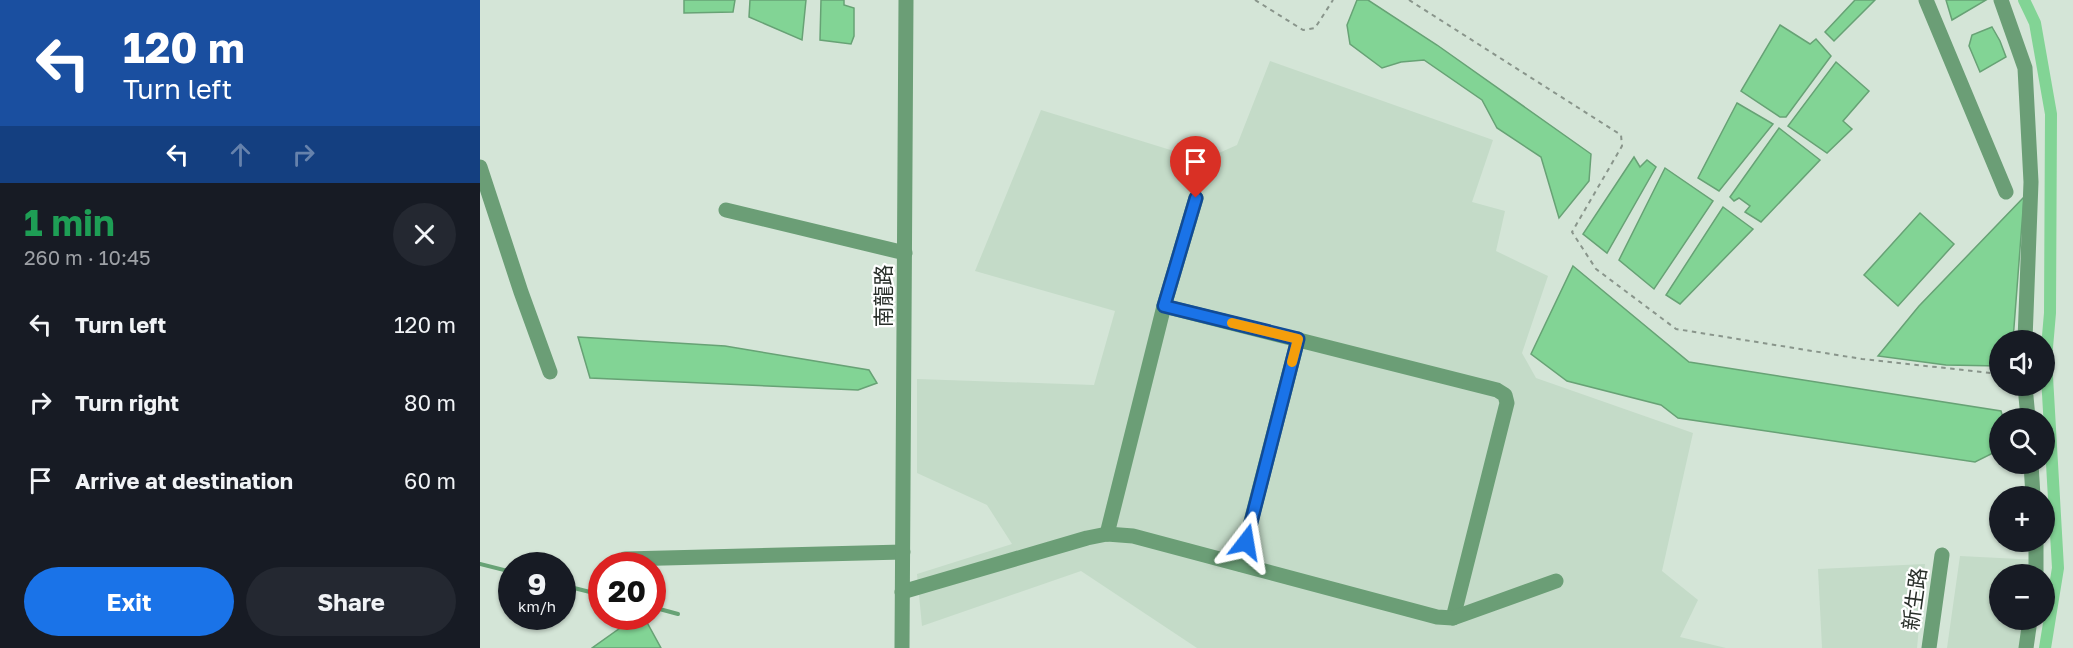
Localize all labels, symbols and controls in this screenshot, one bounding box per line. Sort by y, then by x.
text: 120 m [123,22,245,72]
icon: left [24,24,102,102]
text: Turn left [123,73,232,105]
pin [1170,136,1221,198]
icon: left [161,138,194,171]
icon: ahead [224,138,257,171]
icon: right [287,138,320,171]
icon: arrive [1179,145,1212,178]
text: 1 min [24,201,115,244]
button: close [393,203,456,266]
text: 260 m · 10:45 [24,245,151,269]
street label: 南龍路 [870,265,896,328]
icon: left [24,308,57,341]
text: Turn left [75,311,166,338]
text: 120 m [394,311,456,338]
map controls [1989,330,2055,630]
button: sound [1989,330,2055,396]
icon: right [24,386,57,419]
text: Turn right [75,389,179,416]
text: 80 m [404,389,456,416]
button: search [1989,408,2055,474]
icon: arrive [24,464,57,497]
text: Arrive at destination [75,467,293,494]
text: 60 m [404,467,456,494]
button: + [1989,486,2055,552]
position arrow [1214,510,1278,574]
speed limit sign: 20 [588,552,666,630]
button: − [1989,564,2055,630]
text: 9 [527,566,547,602]
street label: 新生路 [1897,566,1931,632]
button: Exit [24,567,234,636]
button: Share [246,567,456,636]
text: km/h [518,597,556,615]

